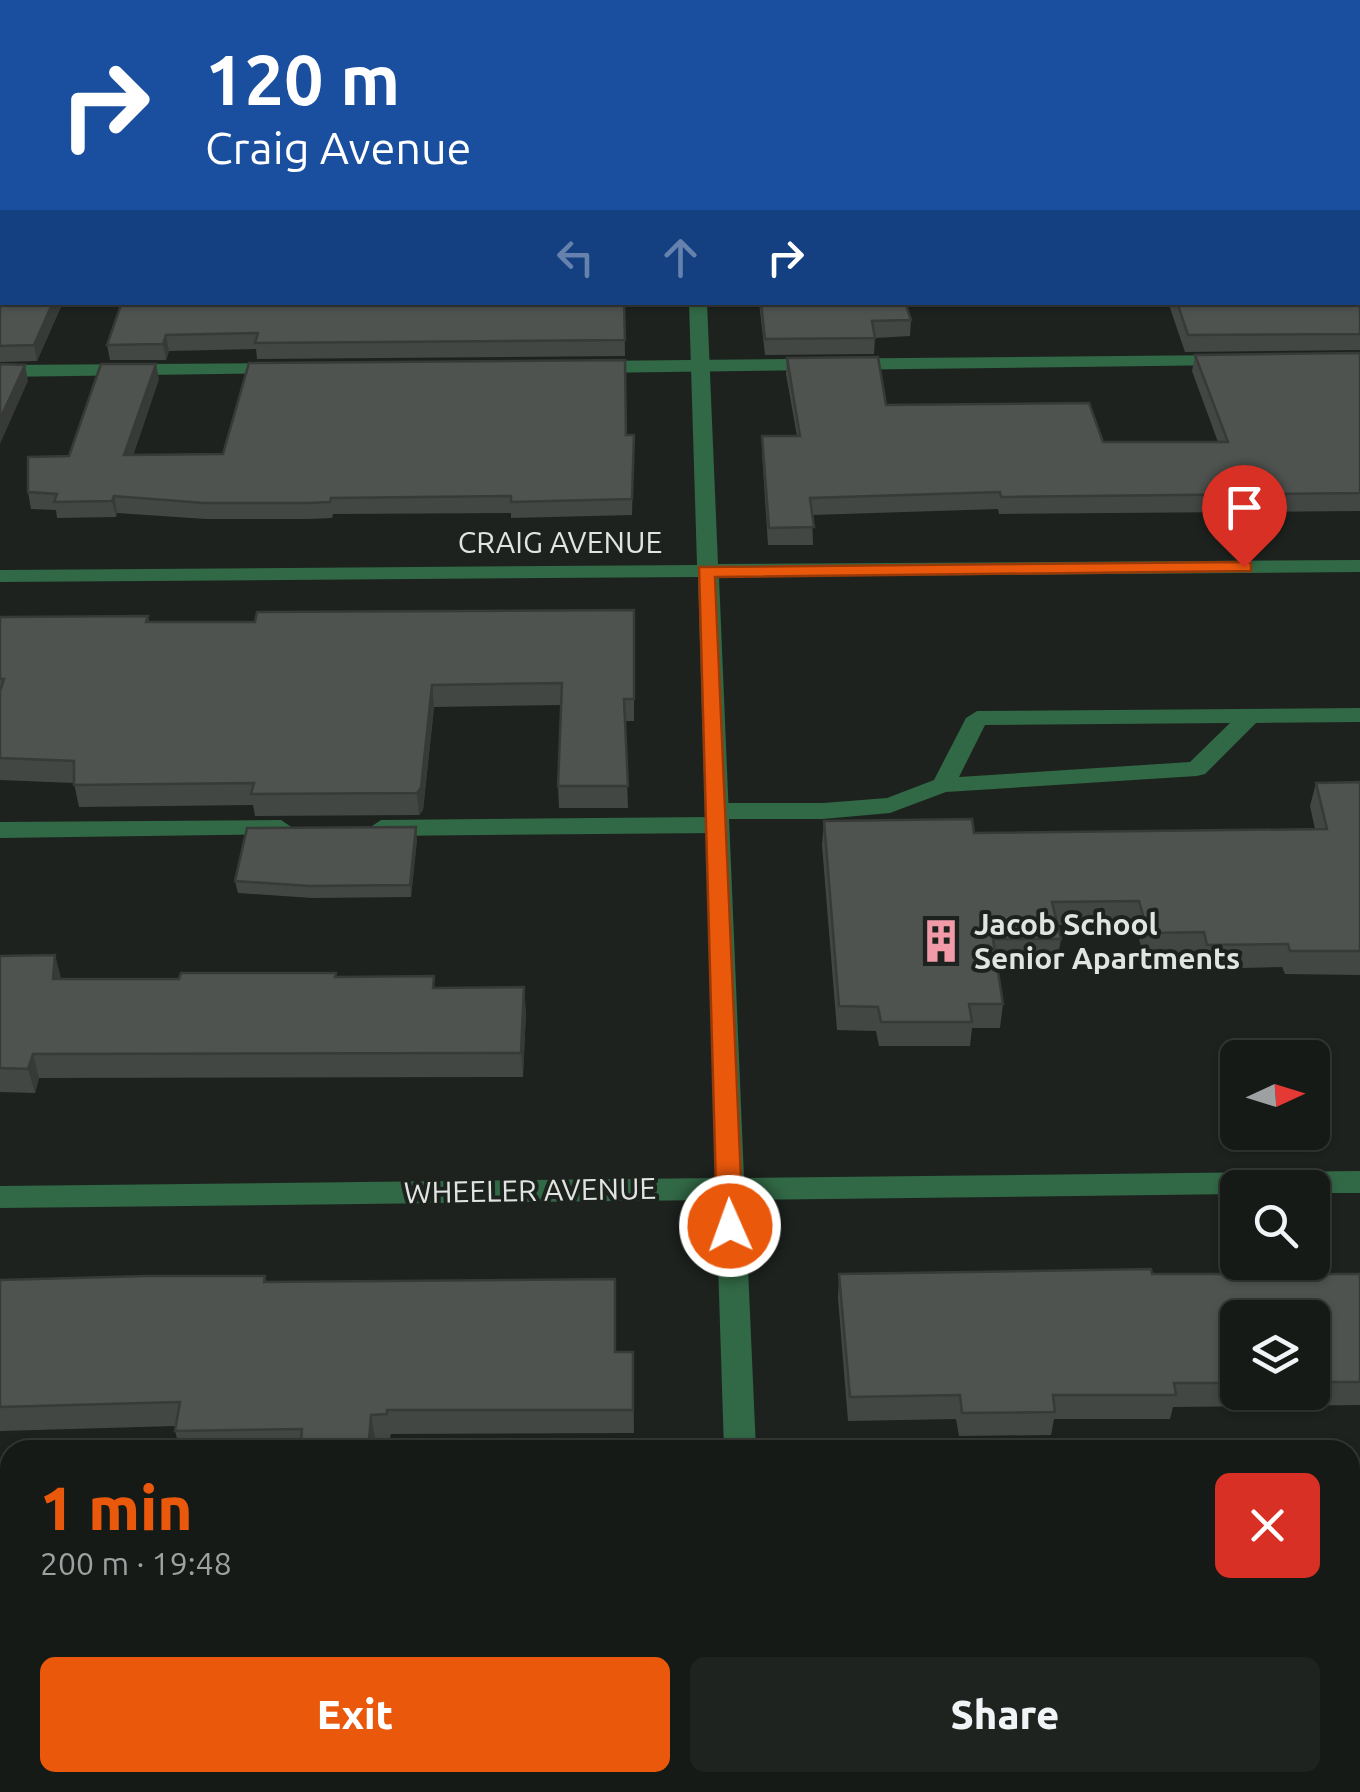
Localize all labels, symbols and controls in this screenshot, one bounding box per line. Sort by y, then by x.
icon: right [40,40,170,170]
text: 120 m [205,40,400,118]
text: Craig Avenue [205,122,471,173]
icon: left [548,230,603,285]
icon: ahead [653,230,708,285]
icon: right [758,230,813,285]
pin [1202,465,1287,568]
icon: arrive [1217,480,1272,535]
street label: CRAIG AVENUE [458,525,662,559]
place label: Jacob School Senior Apartments [974,907,1240,975]
building icon: Jacob School Senior Apartments [917,917,965,965]
north arrow [1220,1040,1330,1150]
map controls [1220,1040,1330,1410]
button: search [1220,1170,1330,1280]
street label: WHEELER AVENUE [403,1171,657,1209]
position arrow [678,1174,782,1278]
button: layers [1220,1300,1330,1410]
button: close [1215,1473,1320,1578]
text: 1 min [40,1474,193,1541]
text: 200 m · 19:48 [40,1545,232,1581]
button: Exit [40,1657,670,1772]
button: Share [690,1657,1320,1772]

